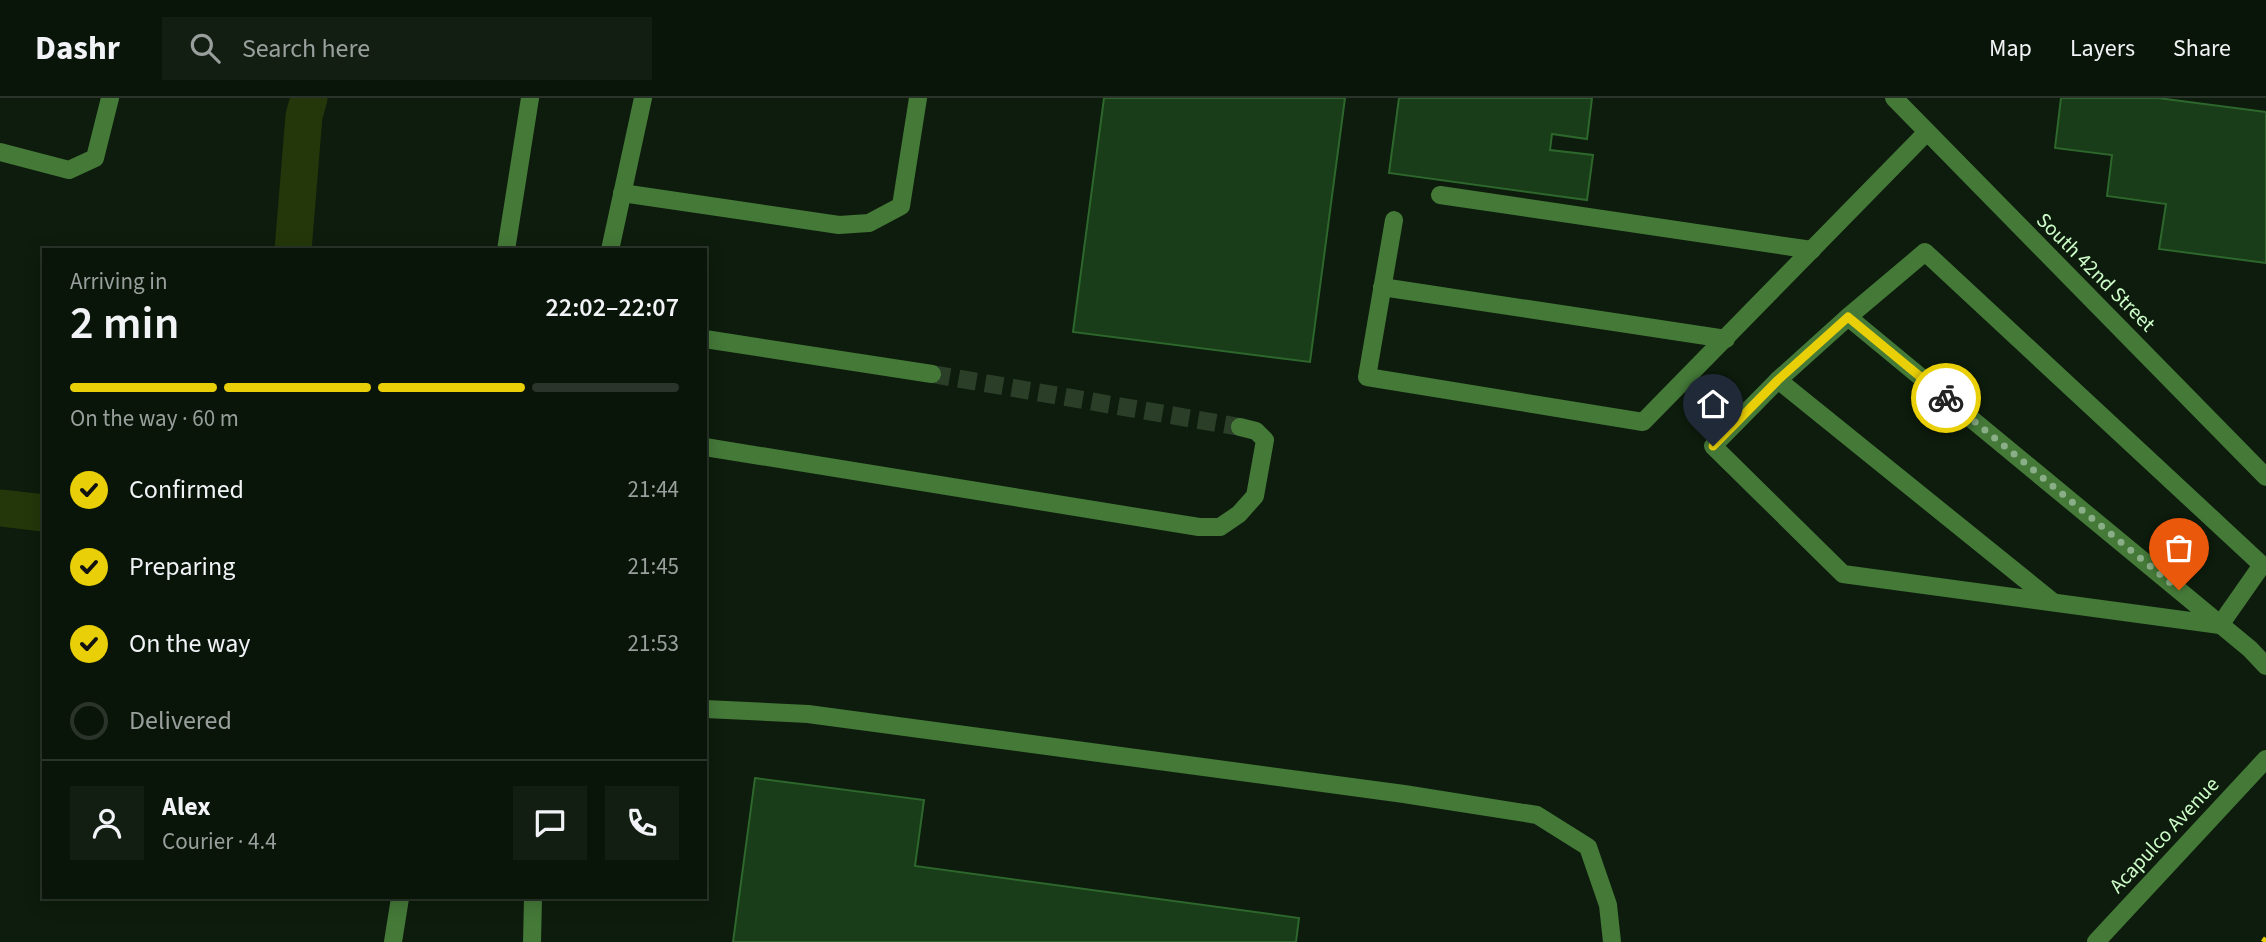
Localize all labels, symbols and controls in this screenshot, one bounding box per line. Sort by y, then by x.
search box [162,17,652,80]
text: Dashr [35,25,120,72]
icon: search [186,29,224,67]
text: Search here [242,30,370,67]
text: Map [1989,31,2032,66]
text: Layers [2070,31,2135,66]
text: Share [2173,31,2231,66]
street label: South 42nd Street [2030,206,2162,338]
text: Arriving in [70,265,168,298]
text: 22:02–22:07 [546,289,679,326]
text: 2 min [70,291,179,356]
courier [1911,363,1981,433]
pin [1683,374,1743,446]
icon: bike [1927,379,1965,417]
icon: home [1694,385,1732,423]
text: On the way · 60 m [70,402,239,435]
icon: check [70,471,108,509]
text: Confirmed [129,471,244,508]
text: 21:44 [628,473,679,506]
pin [2149,518,2209,590]
icon: bag [2160,529,2198,567]
icon: check [70,548,108,586]
text: Preparing [129,548,235,585]
text: 21:45 [628,550,679,583]
icon: check [70,625,108,663]
text: On the way [129,625,250,662]
text: 21:53 [628,627,679,660]
text: Delivered [129,702,232,739]
street label: Acapulco Avenue [2102,770,2226,900]
button: person [70,786,144,860]
button: chat [513,786,587,860]
button: phone [605,786,679,860]
text: Alex [162,788,211,825]
text: Courier · 4.4 [162,825,277,858]

